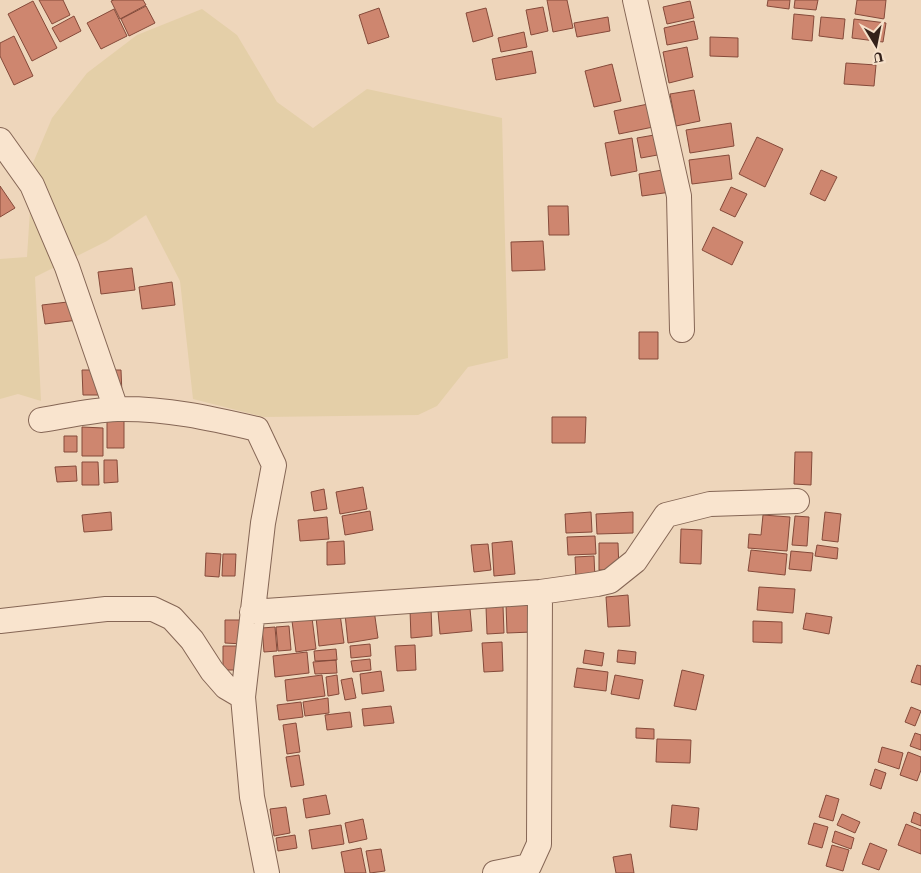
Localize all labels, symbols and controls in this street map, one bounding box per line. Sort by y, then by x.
north arrow [851,20,901,70]
text: U [871,47,885,69]

